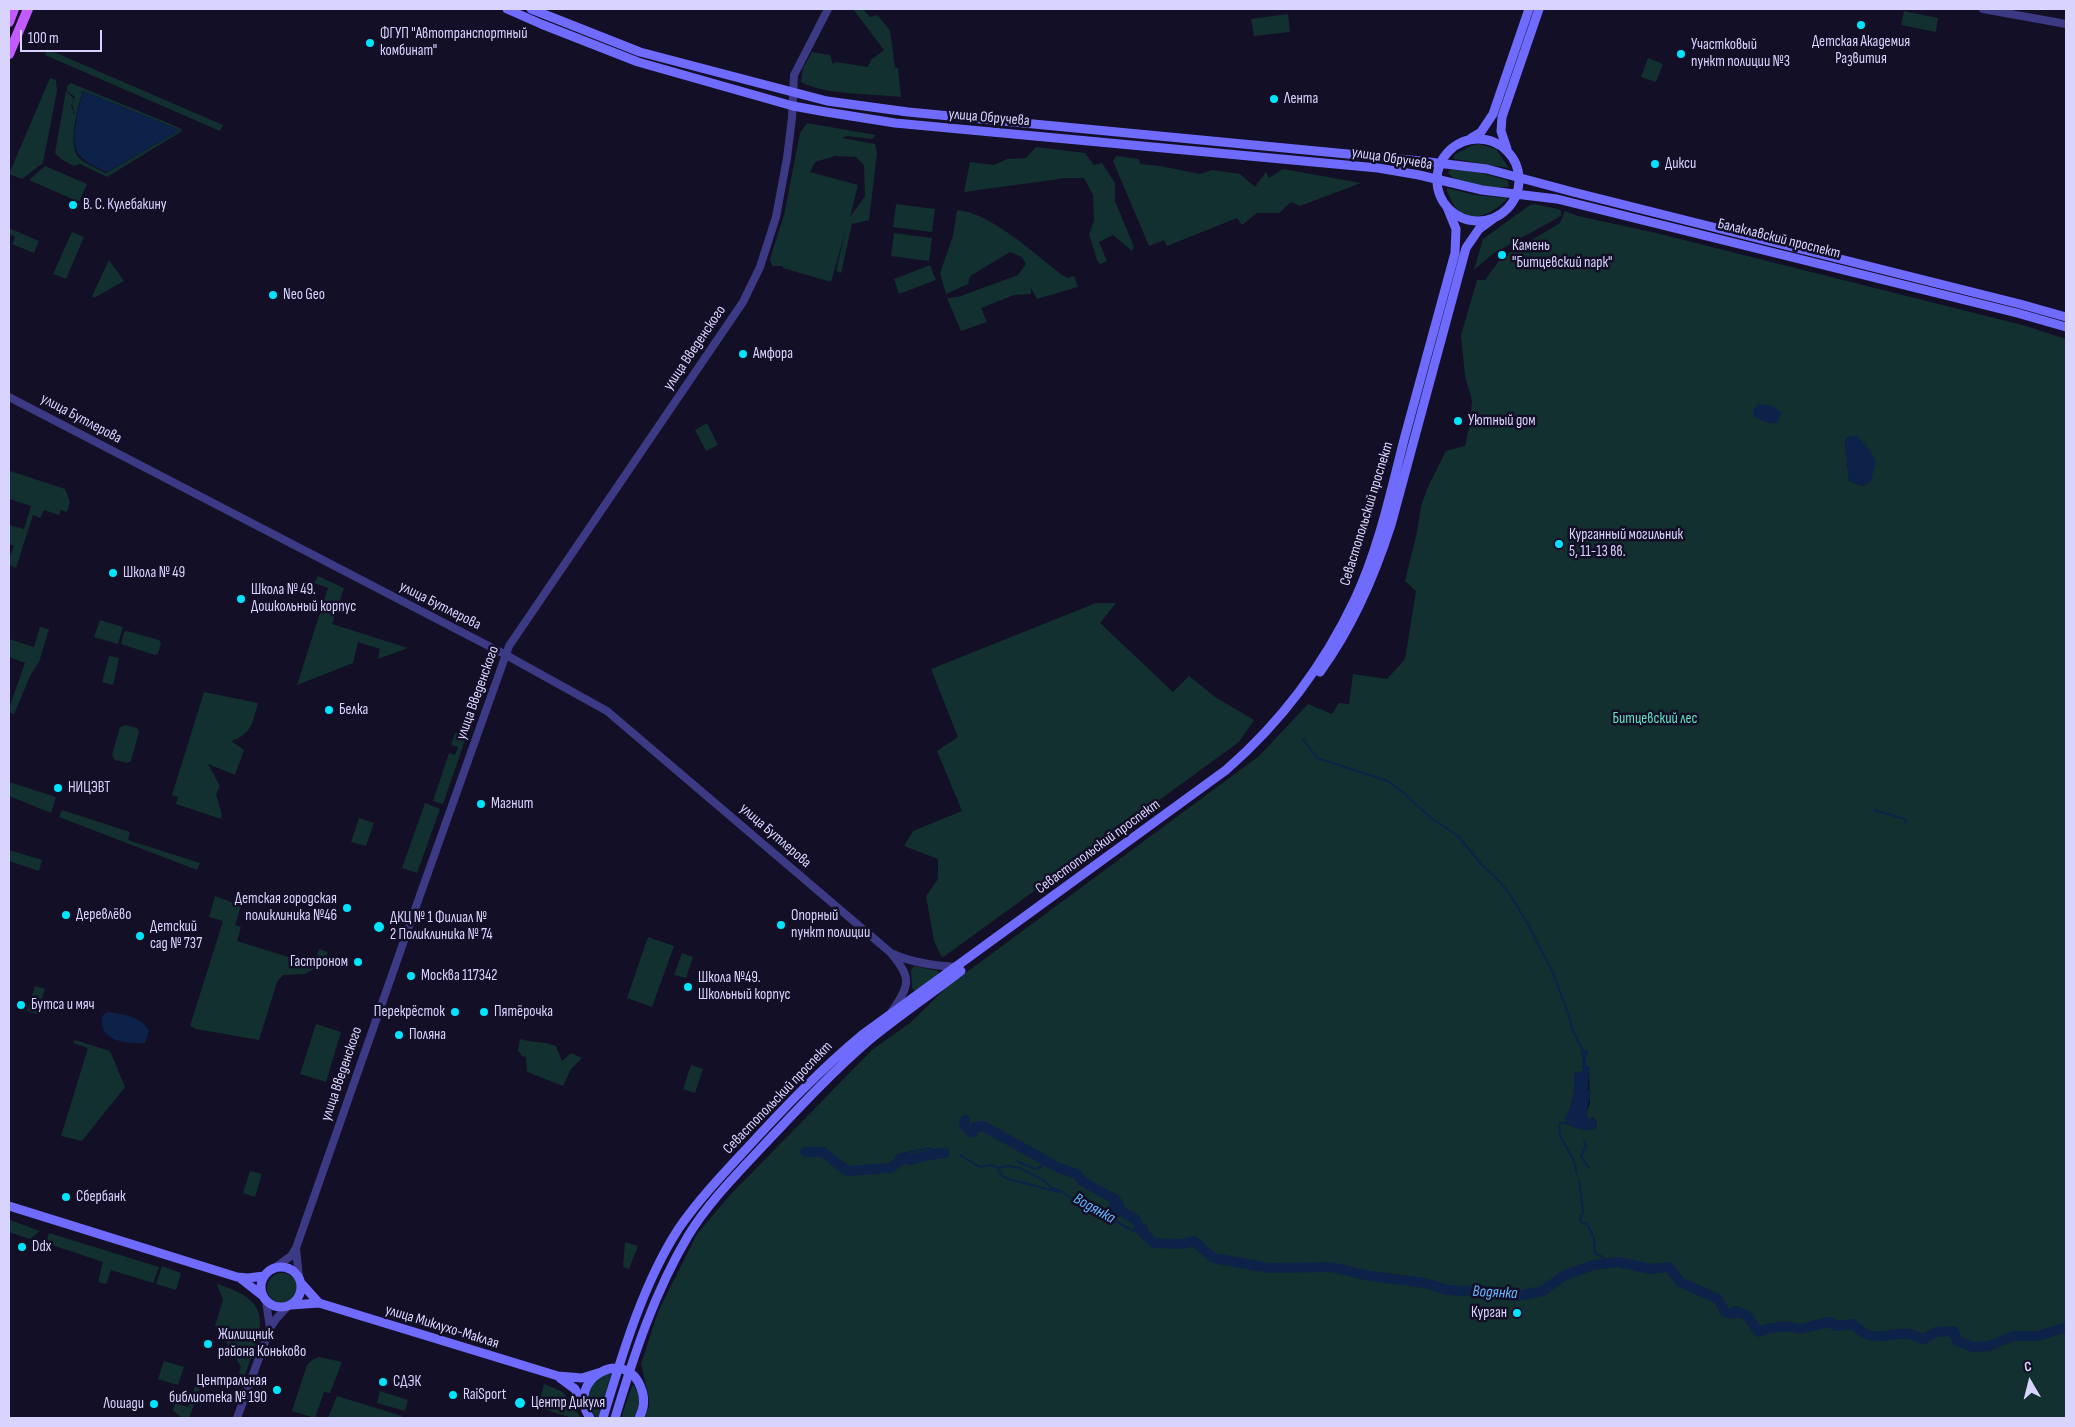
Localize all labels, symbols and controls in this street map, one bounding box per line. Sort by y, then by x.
marker: Детская Академия Развития [1855,19,1867,31]
scale bar [22,20,105,52]
place label: ФГУП "Автотранспортный комбинат" [380,25,527,60]
text: 100 m [28,29,59,48]
place label: Детская Академия Развития [1812,33,1910,68]
place label: Участковый пункт полиции №3 [1691,36,1790,71]
marker: ФГУП "Автотранспортный комбинат" [364,37,376,49]
marker: Участковый пункт полиции №3 [1675,48,1687,60]
place label: Лента [1284,90,1318,108]
marker: Лента [1268,93,1280,105]
street label: улица Обручева [948,105,1030,131]
street label: улица Обручева [1350,144,1434,174]
place label: Дикси [1665,155,1696,173]
marker: Дикси [1649,158,1661,170]
place label: В. С. Кулебакину [83,196,167,214]
marker: В. С. Кулебакину [67,199,79,211]
street label: Балаклавский проспект [1716,215,1842,263]
place label: Камень "Битцевский парк" [1512,237,1612,272]
marker: Камень "Битцевский парк" [1496,249,1508,261]
place label: Neo Geo [283,286,325,304]
marker: Neo Geo [267,289,279,301]
street label: улица Введенского [660,302,730,394]
place label: Амфора [753,345,793,363]
marker: Амфора [737,348,749,360]
street label: улица Бутлерова [37,390,125,448]
place label: Уютный дом [1468,412,1536,430]
marker: Уютный дом [1452,415,1464,427]
street label: Севастопольский проспект [1337,440,1397,588]
place label: Курганный могильник 5, 11-13 вв. [1569,526,1683,561]
marker: Курганный могильник 5, 11-13 вв. [1553,538,1565,550]
place label: Школа № 49 [123,564,185,582]
marker: Школа № 49 [107,567,119,579]
street label: улица Бутлерова [396,578,484,634]
place label: Школа № 49. Дошкольный корпус [251,581,356,616]
marker: Школа № 49. Дошкольный корпус [235,593,247,605]
street label: улица Введенского [453,644,503,742]
place label: Белка [339,701,368,719]
marker: Белка [323,704,335,716]
park label: Битцевский лес [1613,710,1697,728]
place label: НИЦЭВТ [68,779,110,797]
marker: НИЦЭВТ [52,782,64,794]
place label: Магнит [491,795,533,813]
street label: Севастопольский проспект [1032,796,1164,898]
marker: Магнит [475,798,487,810]
street label: улица Бутлерова [735,800,815,872]
place label: Детская городская поликлиника №46 [235,890,337,925]
marker: Детская городская поликлиника №46 [341,902,353,914]
place label: Деревлёво [76,906,131,924]
place label: Опорный пункт полиции [791,907,870,942]
marker: Деревлёво [60,909,72,921]
place label: ДКЦ № 1 Филиал № 2 Поликлиника № 74 [390,909,493,944]
place label: Детский сад № 737 [150,918,202,953]
marker: Опорный пункт полиции [775,919,787,931]
marker: ДКЦ № 1 Филиал № 2 Поликлиника № 74 [372,920,386,934]
marker: Детский сад № 737 [134,930,146,942]
place label: Гастроном [290,953,348,971]
marker: Гастроном [352,956,364,968]
place label: Москва 117342 [421,967,498,985]
place label: Школа №49. Школьный корпус [698,969,791,1004]
marker: Москва 117342 [405,970,417,982]
marker: Школа №49. Школьный корпус [682,981,694,993]
place label: Бутса и мяч [31,996,95,1014]
marker: Бутса и мяч [15,999,27,1011]
place label: Перекрёсток [374,1003,445,1021]
place label: Пятёрочка [494,1003,553,1021]
marker: Перекрёсток [449,1006,461,1018]
marker: Пятёрочка [478,1006,490,1018]
street label: улица Введенского [317,1024,367,1124]
place label: Поляна [409,1026,446,1044]
marker: Поляна [393,1029,405,1041]
street label: Севастопольский проспект [720,1038,836,1158]
place label: Сбербанк [76,1188,126,1206]
water label: Водянка [1070,1190,1118,1228]
marker: Сбербанк [60,1191,72,1203]
place label: Ddx [32,1238,51,1256]
marker: Ddx [16,1241,28,1253]
water label: Водянка [1472,1282,1518,1304]
street label: улица Миклухо-Маклая [383,1301,501,1353]
place label: Курган [1471,1304,1507,1322]
marker: Курган [1511,1307,1523,1319]
place label: Жилищник района Коньково [218,1326,306,1361]
marker: Жилищник района Коньково [202,1338,214,1350]
north arrow [2005,1357,2055,1407]
text: С [2023,1358,2033,1376]
place label: Центральная библиотека № 190 [169,1372,267,1407]
place label: СДЭК [393,1373,421,1391]
marker: СДЭК [377,1376,389,1388]
marker: Центральная библиотека № 190 [271,1384,283,1396]
place label: RaiSport [463,1386,506,1404]
marker: RaiSport [447,1389,459,1401]
place label: Центр Дикуля [531,1394,605,1412]
place label: Лошади [103,1395,144,1413]
marker: Центр Дикуля [513,1396,527,1410]
marker: Лошади [148,1398,160,1410]

